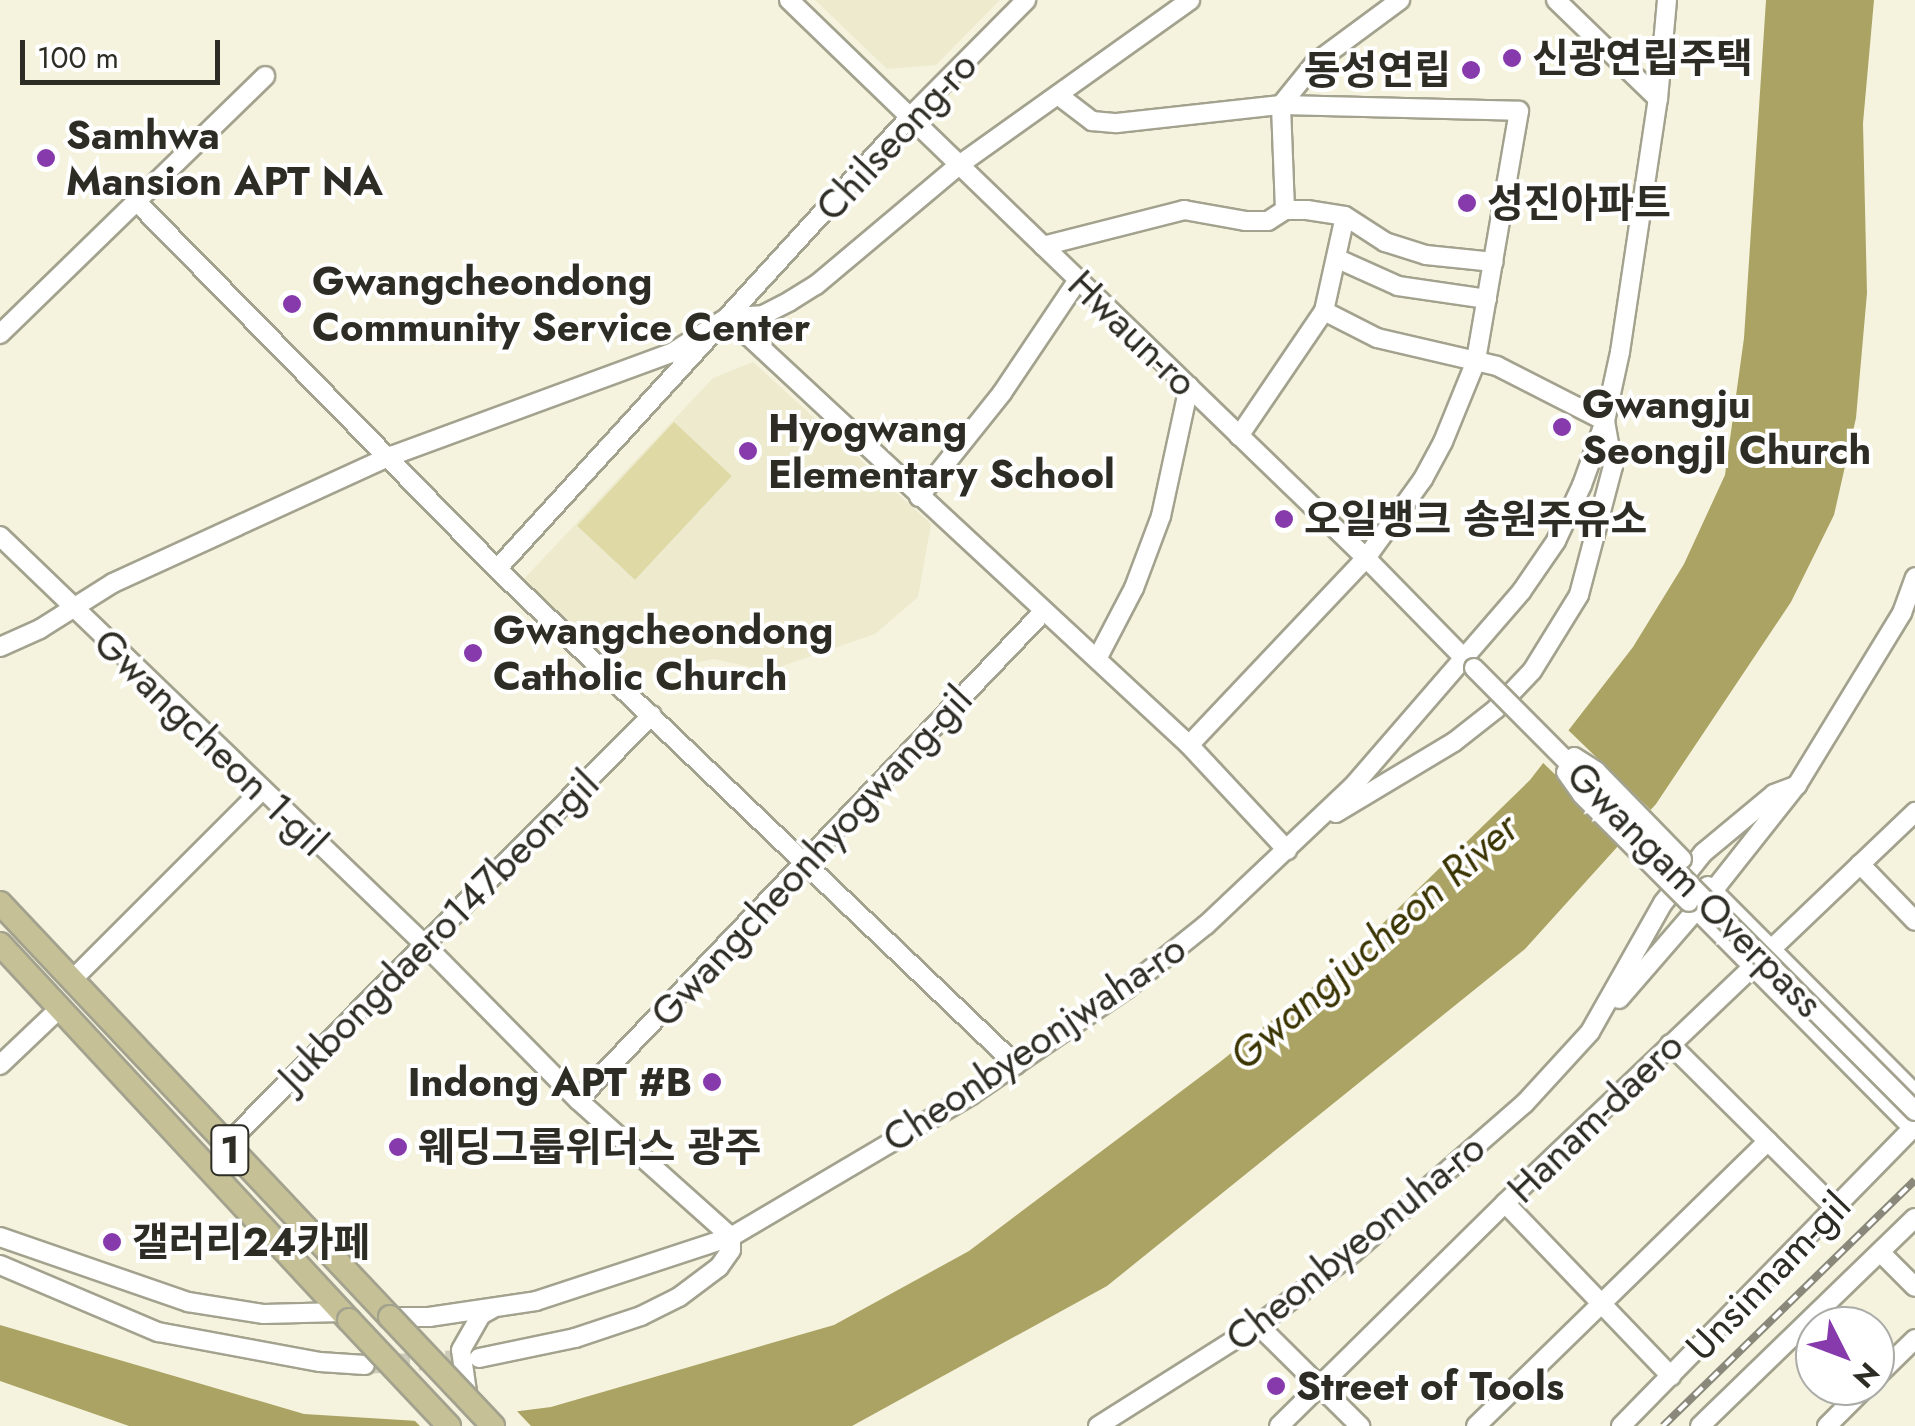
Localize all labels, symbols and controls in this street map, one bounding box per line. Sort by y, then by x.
scale bar [25,20,225,82]
place label: 신광연립주택 [1532,34,1753,82]
text: 100 m [37,36,119,79]
street label: Chilseong-ro [806,41,986,231]
place label: 동성연립 [1304,46,1451,94]
marker: 신광연립주택 [1501,47,1523,69]
marker: 동성연립 [1460,59,1482,81]
place label: Samhwa Mansion APT NA [66,111,383,205]
marker: Samhwa Mansion APT NA [35,147,57,169]
place label: 성진아파트 [1487,179,1671,227]
marker: 성진아파트 [1456,192,1478,214]
place label: Gwangcheondong Community Service Center [312,257,810,351]
street label: Hwaun-ro [1059,260,1207,406]
marker: Gwangcheondong Community Service Center [281,293,303,315]
place label: Gwangju SeongjI Church [1582,380,1871,474]
place label: Hyogwang Elementary School [768,404,1115,498]
marker: Gwangju SeongjI Church [1551,416,1573,438]
marker: Hyogwang Elementary School [737,440,759,462]
place label: 오일뱅크 송원주유소 [1304,495,1647,543]
marker: 오일뱅크 송원주유소 [1273,508,1295,530]
place label: Gwangcheondong Catholic Church [493,606,833,700]
street label: Gwangcheon 1-gil [84,618,338,866]
marker: Gwangcheondong Catholic Church [462,642,484,664]
street label: Gwangcheonhyogwang-gil [640,675,982,1037]
street label: Gwangam Overpass [1557,751,1833,1027]
street label: Jukbongdaero147beon-gil [268,760,608,1100]
water label: Gwangjucheon River [1219,803,1529,1081]
street label: Cheonbyeonjwaha-ro [874,924,1194,1162]
street label: Hanam-daero [1497,1021,1693,1213]
place label: Indong APT #B [408,1058,692,1106]
marker: Indong APT #B [701,1071,723,1093]
road number: 1 [210,1117,250,1183]
place label: 웨딩그룹위더스 광주 [418,1123,761,1171]
street label: Cheonbyeonuha-ro [1216,1123,1494,1361]
marker: 웨딩그룹위더스 광주 [387,1136,409,1158]
street label: Unsinnam-gil [1676,1182,1860,1370]
place label: 갤러리24카페 [132,1218,370,1266]
marker: 갤러리24카페 [101,1231,123,1253]
north arrow [1795,1306,1895,1406]
text: N [1844,1353,1889,1397]
place label: Street of Tools [1296,1362,1564,1410]
marker: Street of Tools [1265,1375,1287,1397]

